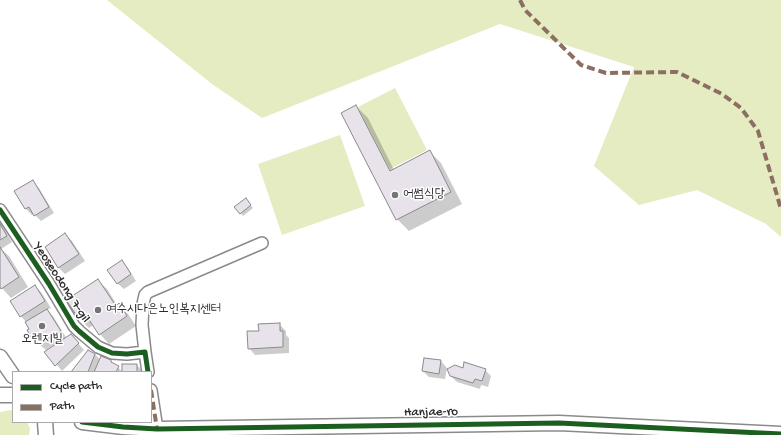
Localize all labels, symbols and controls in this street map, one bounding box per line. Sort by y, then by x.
place label: 어썸식당 [403,187,445,203]
marker: 어썸식당 [390,190,400,200]
street label: Yeoseodong 7-gil [29,240,93,326]
place label: 여수시다은노인복지센터 [106,302,221,318]
marker: 여수시다은노인복지센터 [93,305,103,315]
marker: 오렌지빌 [37,321,47,331]
place label: 오렌지빌 [21,332,63,348]
legend [12,371,152,423]
text: Cycle path [50,380,102,394]
text: Path [50,400,75,414]
street label: Hanjae-ro [404,405,458,421]

